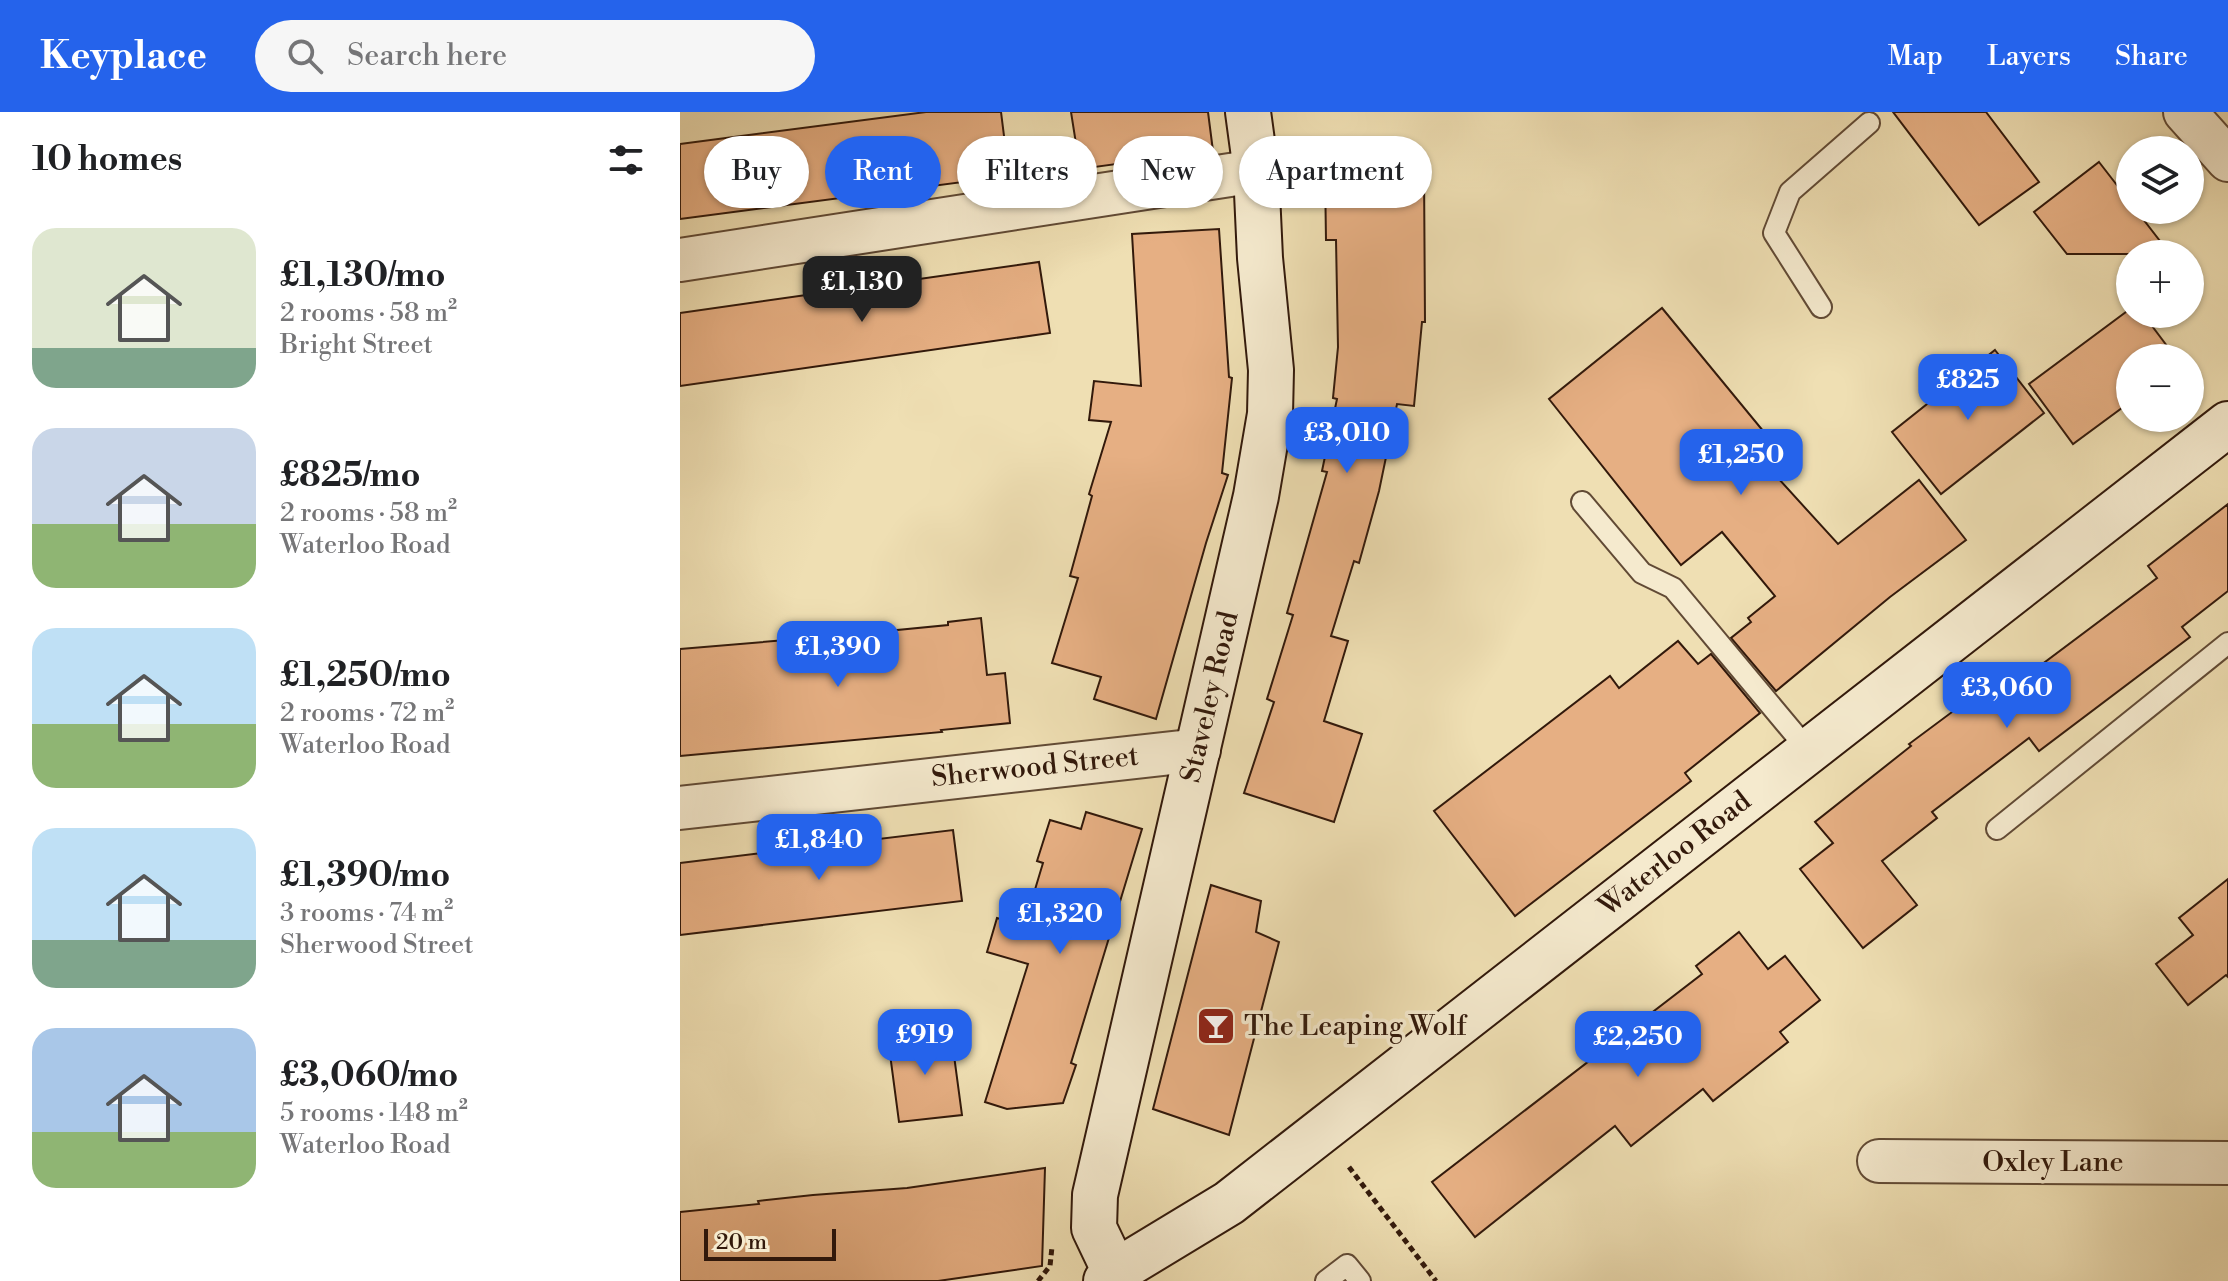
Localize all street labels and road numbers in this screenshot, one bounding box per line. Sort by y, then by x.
street label: Staveley Road [1173,608,1247,786]
street label: Sherwood Street [930,739,1140,795]
street label: Waterloo Road [1591,784,1758,925]
street label: Oxley Lane [1982,1145,2124,1180]

